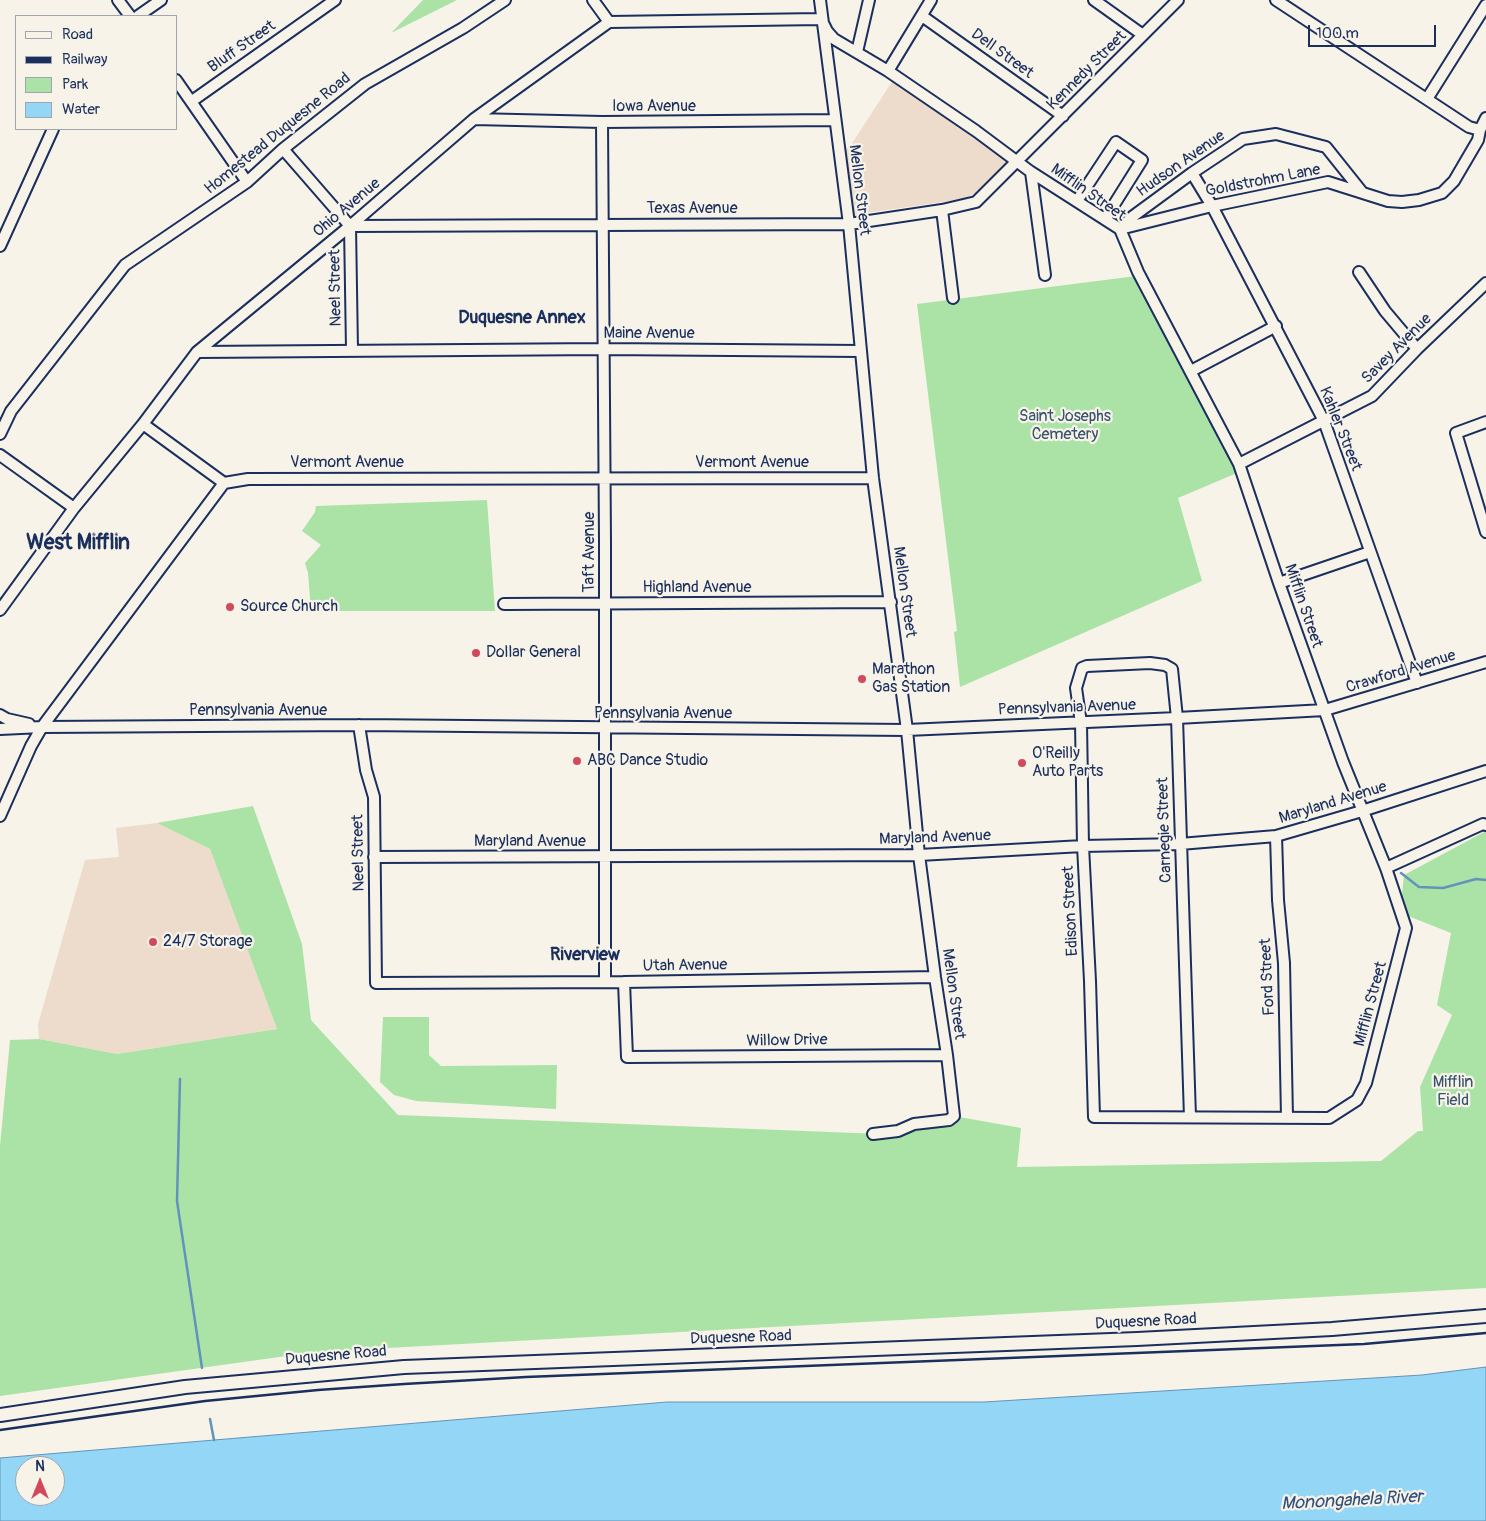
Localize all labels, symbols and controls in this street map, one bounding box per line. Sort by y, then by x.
legend [15,15,178,130]
scale bar [1311,15,1438,47]
street label: Bluff Street [204,17,280,77]
text: 100 m [1316,24,1359,43]
text: Road [62,25,93,44]
street label: Dell Street [967,25,1037,83]
street label: Kennedy Street [1043,27,1131,115]
text: Railway [62,50,107,69]
street label: Homestead Duquesne Road [201,69,355,199]
text: Park [62,75,88,94]
street label: Iowa Avenue [612,97,696,117]
text: Water [62,100,100,119]
street label: Hudson Avenue [1133,127,1229,201]
street label: Mellon Street [844,143,874,237]
street label: Mifflin Street [1047,160,1129,226]
street label: Goldstrohm Lane [1204,160,1322,202]
street label: Ohio Avenue [309,174,385,242]
street label: Texas Avenue [646,199,738,219]
street label: Neel Street [326,249,346,327]
district label: Duquesne Annex [458,307,586,329]
street label: Savey Avenue [1358,310,1436,388]
street label: Maine Avenue [603,324,695,344]
street label: Kahler Street [1314,384,1366,474]
park label: Saint Josephs Cemetery [1019,407,1111,445]
street label: Vermont Avenue [290,453,404,473]
street label: Vermont Avenue [695,453,809,473]
street label: Taft Avenue [580,512,600,592]
district label: West Mifflin [26,531,130,557]
street label: Mellon Street [888,545,920,639]
street label: Mifflin Street [1280,562,1326,650]
street label: Highland Avenue [642,578,752,598]
place label: Source Church [240,597,338,617]
marker: Source Church [224,601,236,613]
place label: Dollar General [486,643,581,663]
street label: Crawford Avenue [1344,646,1458,698]
marker: Dollar General [470,647,482,659]
place label: Marathon Gas Station [872,660,950,698]
marker: Marathon Gas Station [856,673,868,685]
street label: Pennsylvania Avenue [998,696,1136,720]
street label: Pennsylvania Avenue [189,701,327,721]
street label: Pennsylvania Avenue [594,704,732,724]
place label: O'Reilly Auto Parts [1032,744,1103,782]
place label: ABC Dance Studio [587,751,708,771]
marker: ABC Dance Studio [571,755,583,767]
marker: O'Reilly Auto Parts [1016,757,1028,769]
street label: Carnegie Street [1154,777,1176,883]
street label: Maryland Avenue [1277,777,1389,829]
street label: Neel Street [349,814,369,892]
street label: Maryland Avenue [879,826,991,850]
street label: Maryland Avenue [474,832,586,852]
street label: Edison Street [1059,865,1083,957]
place label: 24/7 Storage [163,932,252,952]
marker: 24/7 Storage [147,936,159,948]
street label: Ford Street [1256,938,1280,1016]
district label: Riverview [550,944,620,966]
street label: Mellon Street [937,947,969,1041]
street label: Utah Avenue [643,956,727,976]
street label: Mifflin Street [1350,959,1392,1049]
street label: Willow Drive [746,1031,828,1051]
park label: Mifflin Field [1433,1073,1473,1111]
street label: Duquesne Road [1095,1310,1197,1334]
street label: Duquesne Road [690,1327,792,1349]
street label: Duquesne Road [284,1342,388,1370]
north arrow [15,1456,65,1506]
text: N [35,1458,45,1475]
water label: Monongahela River [1281,1487,1423,1515]

